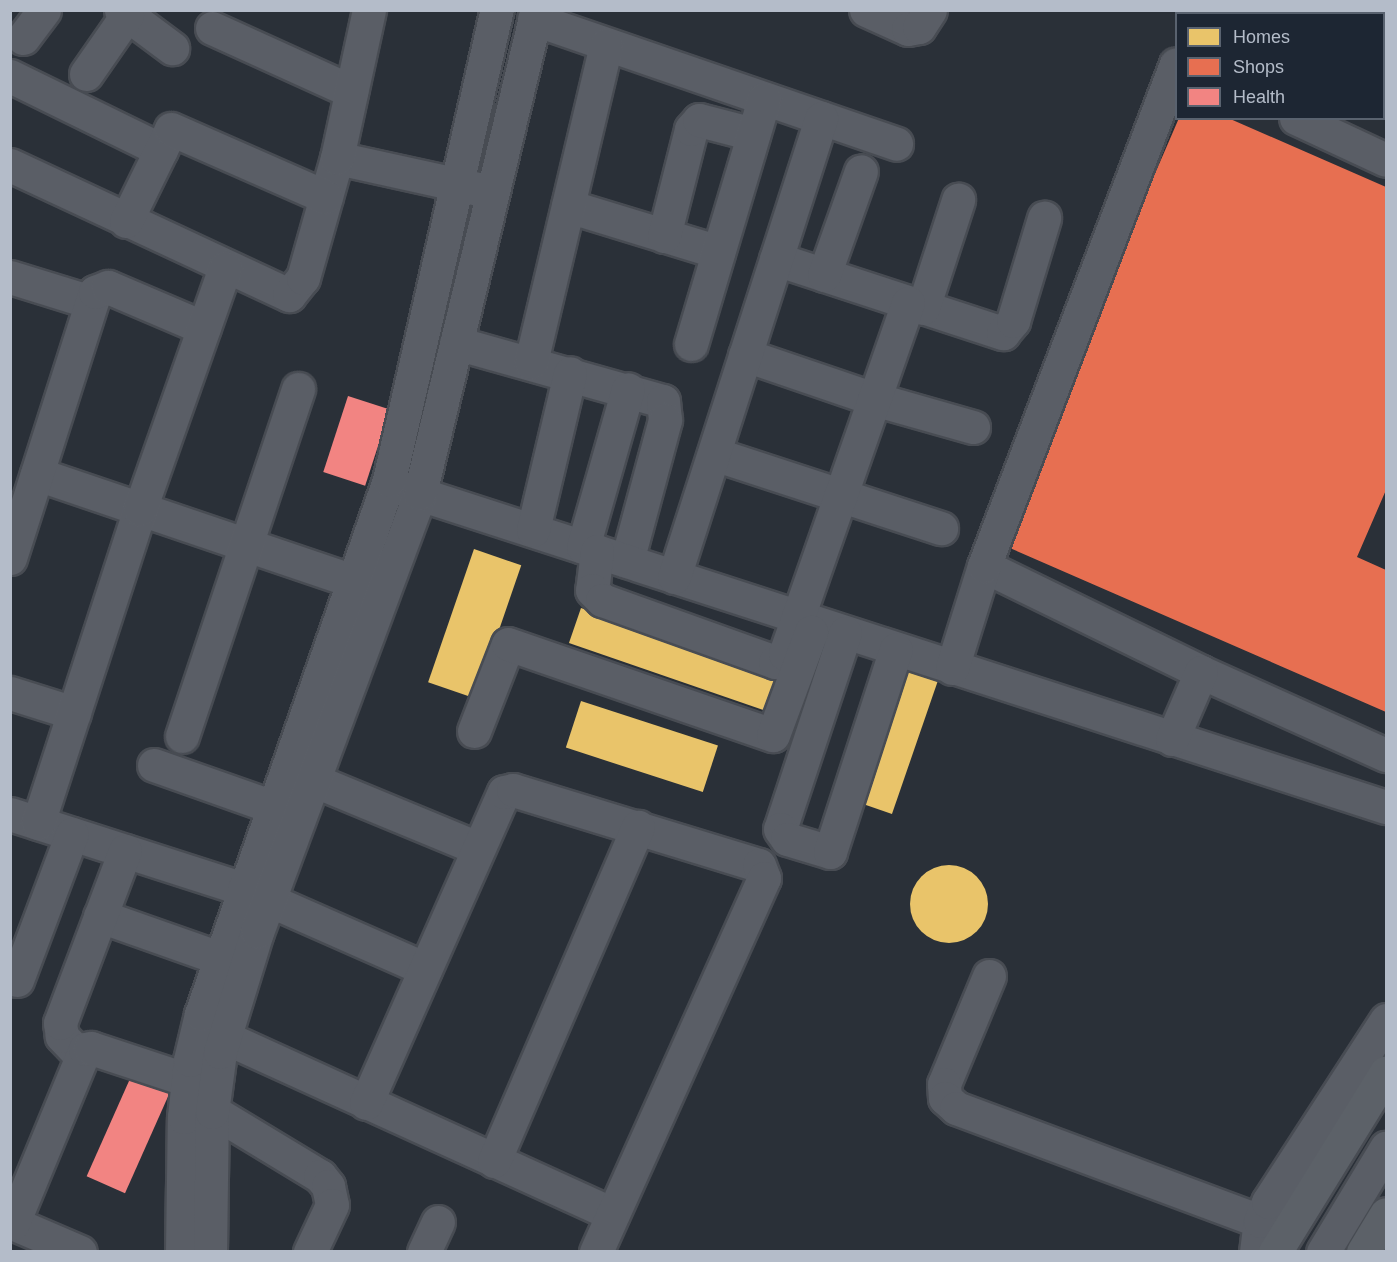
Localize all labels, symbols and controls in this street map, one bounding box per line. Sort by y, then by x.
legend [1175,12,1385,120]
text: Homes [1233,27,1290,47]
text: Shops [1233,57,1284,77]
text: Health [1233,87,1285,107]

